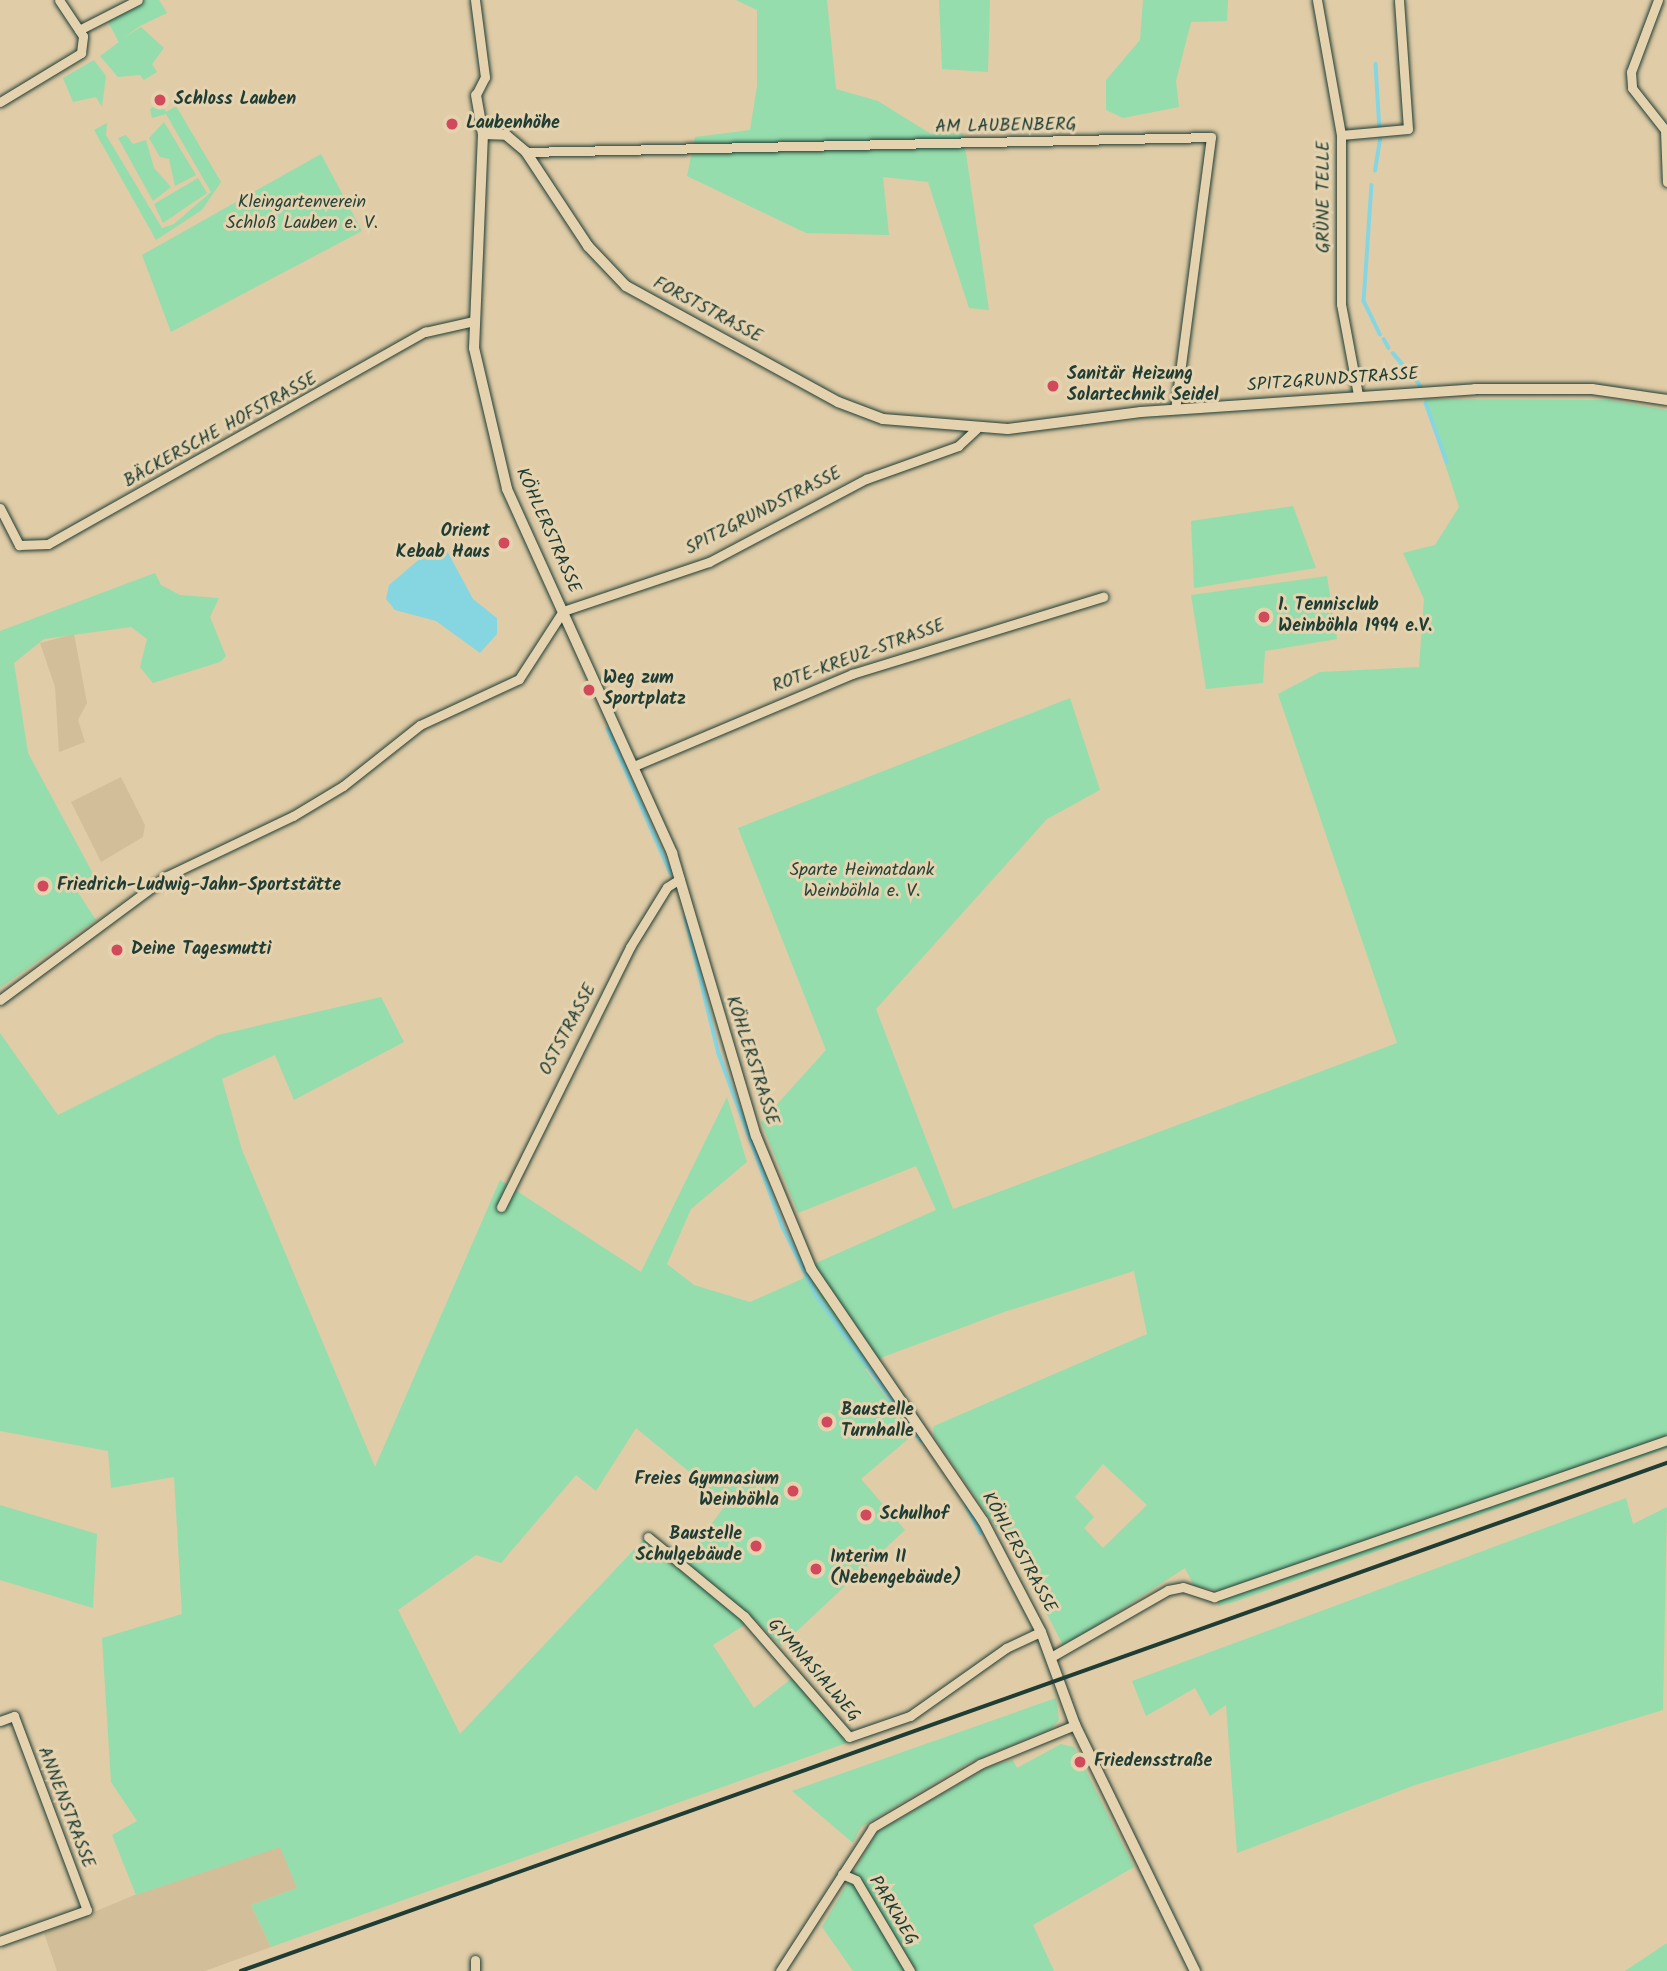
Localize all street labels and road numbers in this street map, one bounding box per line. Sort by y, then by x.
street label: AM LAUBENBERG [935,115,1077,139]
street label: GRÜNE TELLE [1314,141,1336,253]
street label: FORSTSTRASSE [649,273,765,349]
street label: SPITZGRUNDSTRASSE [1246,364,1420,398]
street label: BÄCKERSCHE HOFSTRASSE [121,369,321,493]
street label: SPITZGRUNDSTRASSE [682,463,846,561]
street label: KÖHLERSTRASSE [510,465,584,597]
street label: ROTE-KREUZ-STRASSE [770,616,948,698]
street label: OSTSTRASSE [536,981,602,1079]
street label: KÖHLERSTRASSE [720,994,782,1128]
street label: KÖHLERSTRASSE [976,1489,1060,1617]
street label: GYMNASIALWEG [762,1615,864,1727]
street label: ANNENSTRASSE [32,1744,98,1872]
street label: PARKWEG [863,1872,921,1950]

